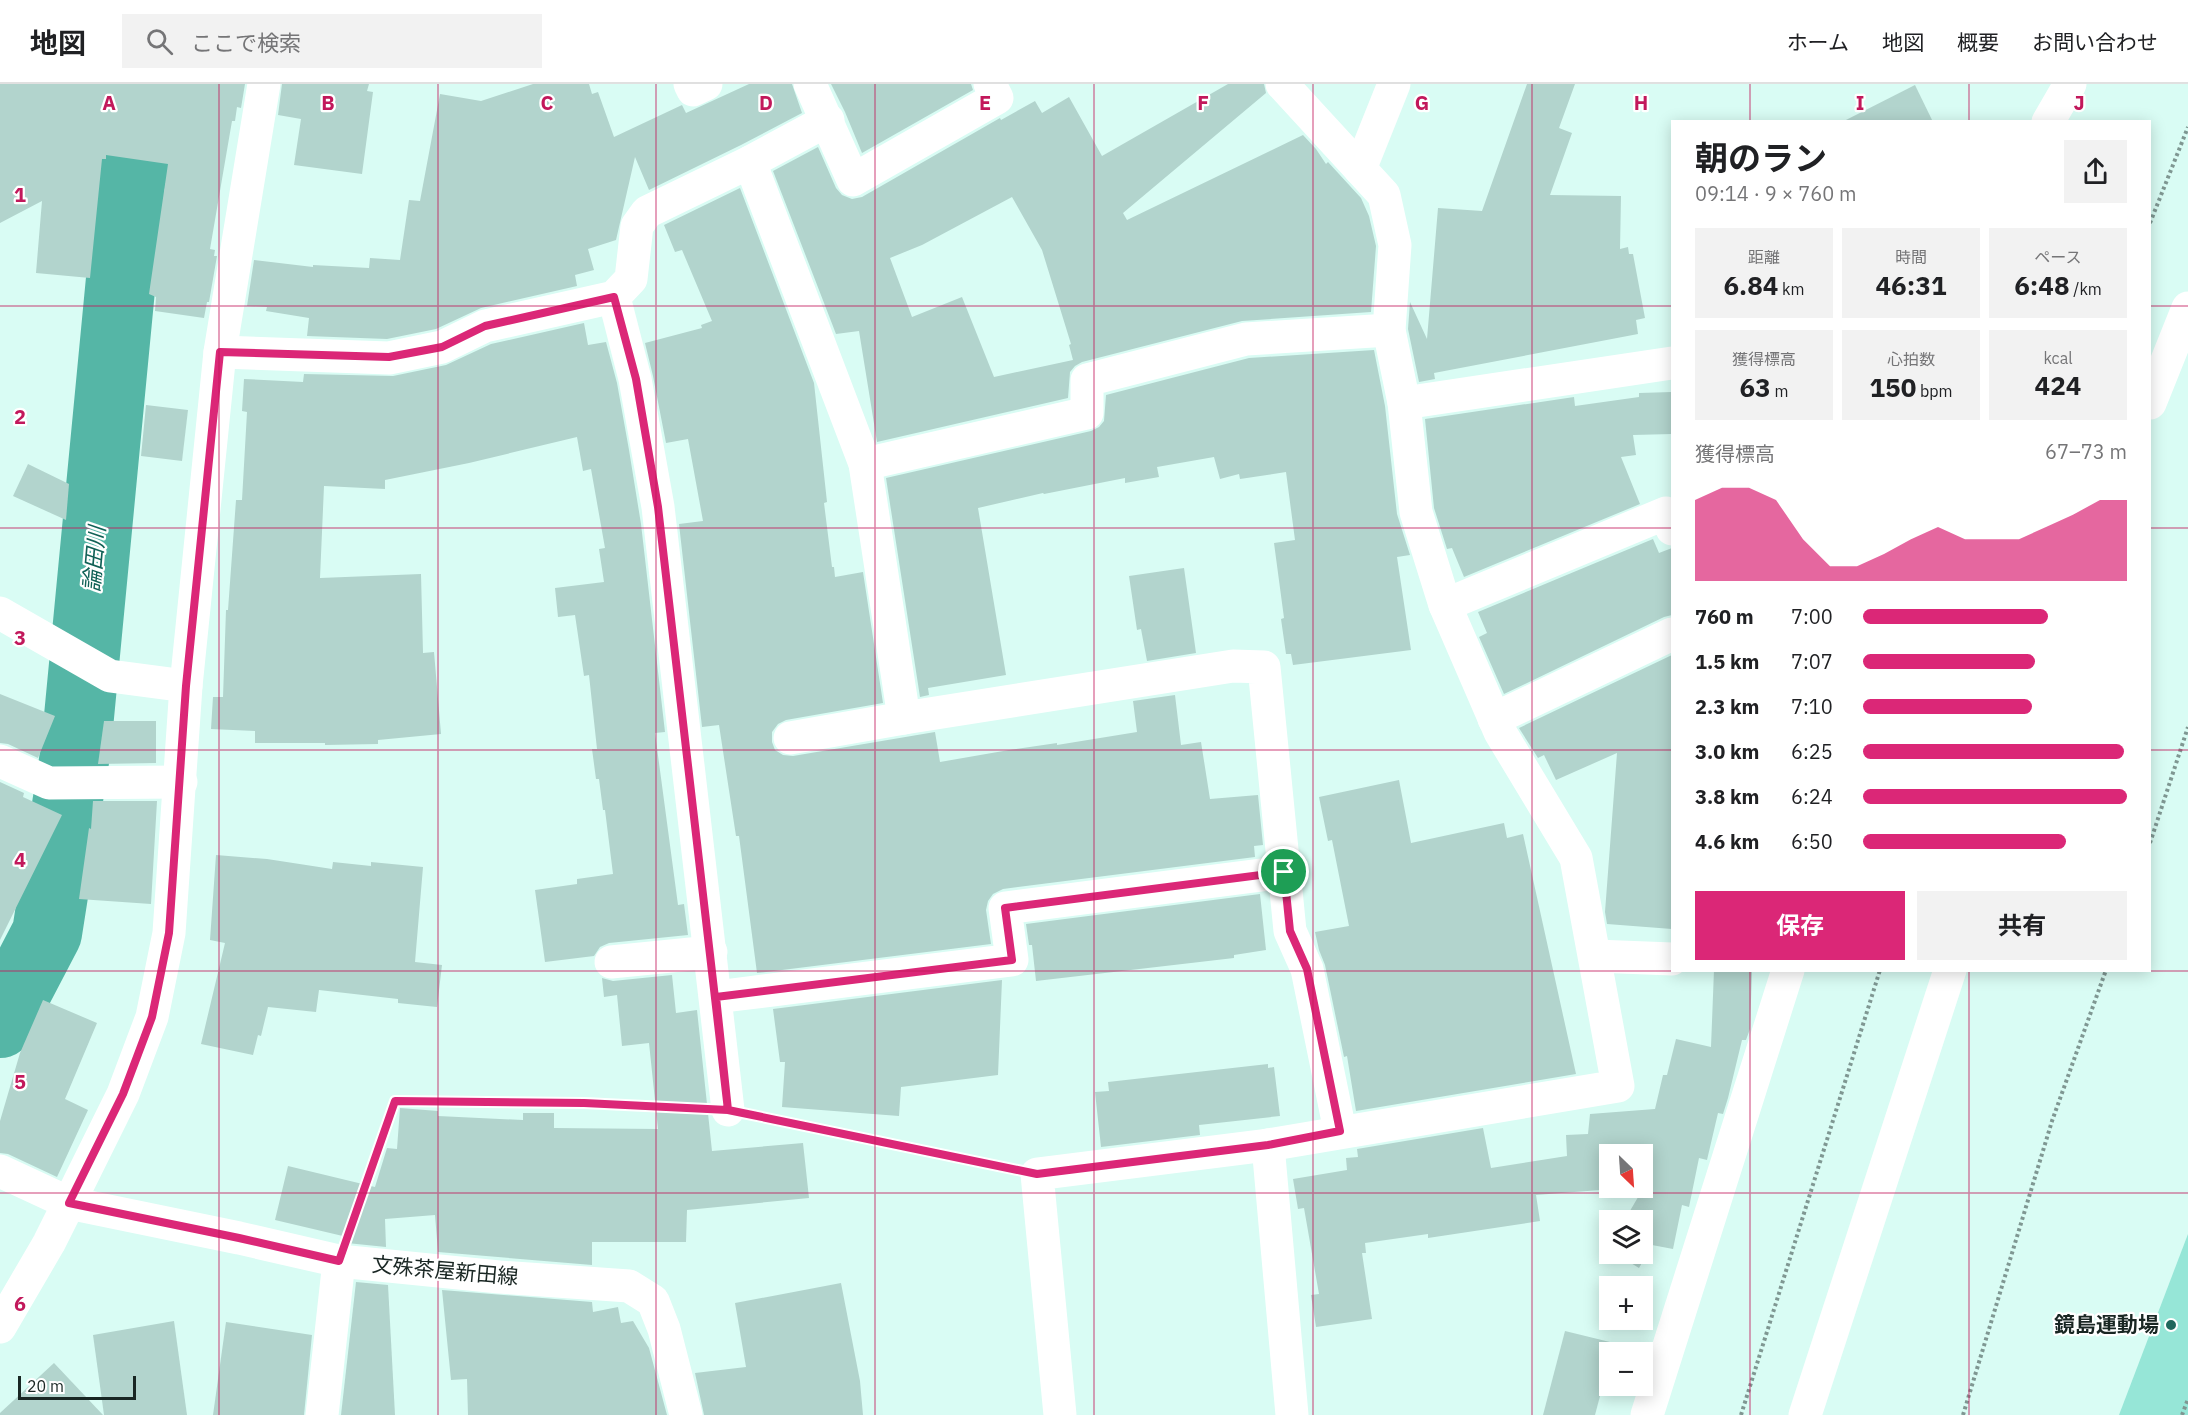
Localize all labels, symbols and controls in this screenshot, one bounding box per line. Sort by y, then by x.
search box [122,14,542,68]
text: 地図 [30,24,86,61]
icon: search [143,25,176,58]
text: ここで検索 [191,28,301,57]
text: ホーム [1787,28,1849,56]
text: 地図 [1882,28,1924,56]
text: 概要 [1957,28,1999,56]
text: お問い合わせ [2032,28,2158,56]
text: A [102,89,116,116]
text: B [321,89,335,116]
text: C [540,89,554,116]
text: D [759,89,773,116]
text: E [979,89,991,116]
text: F [1197,89,1209,116]
text: G [1415,89,1429,116]
text: H [1634,89,1648,116]
text: I [1856,89,1864,116]
text: J [2073,89,2085,116]
text: 朝のラン [1695,136,1827,179]
button: share [2064,140,2127,203]
text: 09:14 · 9 × 760 m [1695,180,1856,207]
text: 1 [14,181,26,208]
text: 距離 [1748,247,1780,267]
text: 時間 [1895,247,1927,267]
text: ペース [2034,247,2082,267]
text: 6.84 [1723,268,1778,302]
text: 46:31 [1876,268,1946,302]
text: 6:48 [2014,268,2070,302]
text: km [1778,279,1805,299]
text: /km [2070,279,2102,299]
text: kcal [2043,348,2073,368]
text: 獲得標高 [1732,349,1796,369]
text: 心拍数 [1887,349,1935,369]
text: 424 [2035,368,2081,402]
text: 63 [1740,370,1771,404]
text: 150 [1869,370,1916,404]
text: m [1771,381,1788,401]
text: bpm [1916,381,1953,401]
text: 2 [14,403,26,430]
text: 67–73 m [2045,438,2127,465]
text: 獲得標高 [1695,440,1775,467]
water label: 論田川 [76,523,111,593]
text: 760 m [1695,603,1754,630]
text: 7:00 [1791,603,1833,630]
text: 3 [14,624,26,651]
text: 1.5 km [1695,648,1759,675]
text: 7:07 [1791,648,1833,675]
text: 2.3 km [1695,693,1759,720]
text: 7:10 [1791,693,1833,720]
text: 3.0 km [1695,738,1759,765]
text: 6:25 [1791,738,1833,765]
text: 3.8 km [1695,783,1759,810]
text: 6:24 [1791,783,1833,810]
text: 4.6 km [1695,828,1759,855]
text: 6:50 [1791,828,1833,855]
text: 4 [14,846,26,873]
pin [1258,846,1309,897]
icon: arrive [1267,855,1300,888]
button: 保存 [1695,891,1905,960]
button: 共有 [1917,891,2127,960]
text: 5 [14,1068,26,1095]
north arrow [1599,1144,1653,1198]
map controls [1599,1144,1653,1396]
button: layers [1599,1210,1653,1264]
street label: 文殊茶屋新田線 [371,1250,520,1290]
button: + [1599,1276,1653,1330]
text: 6 [14,1290,26,1317]
place label: 鏡島運動場 [2054,1310,2159,1338]
marker: 鏡島運動場 [2164,1318,2178,1332]
button: − [1599,1342,1653,1396]
scale bar [18,1373,136,1400]
text: 20 m [27,1376,64,1396]

